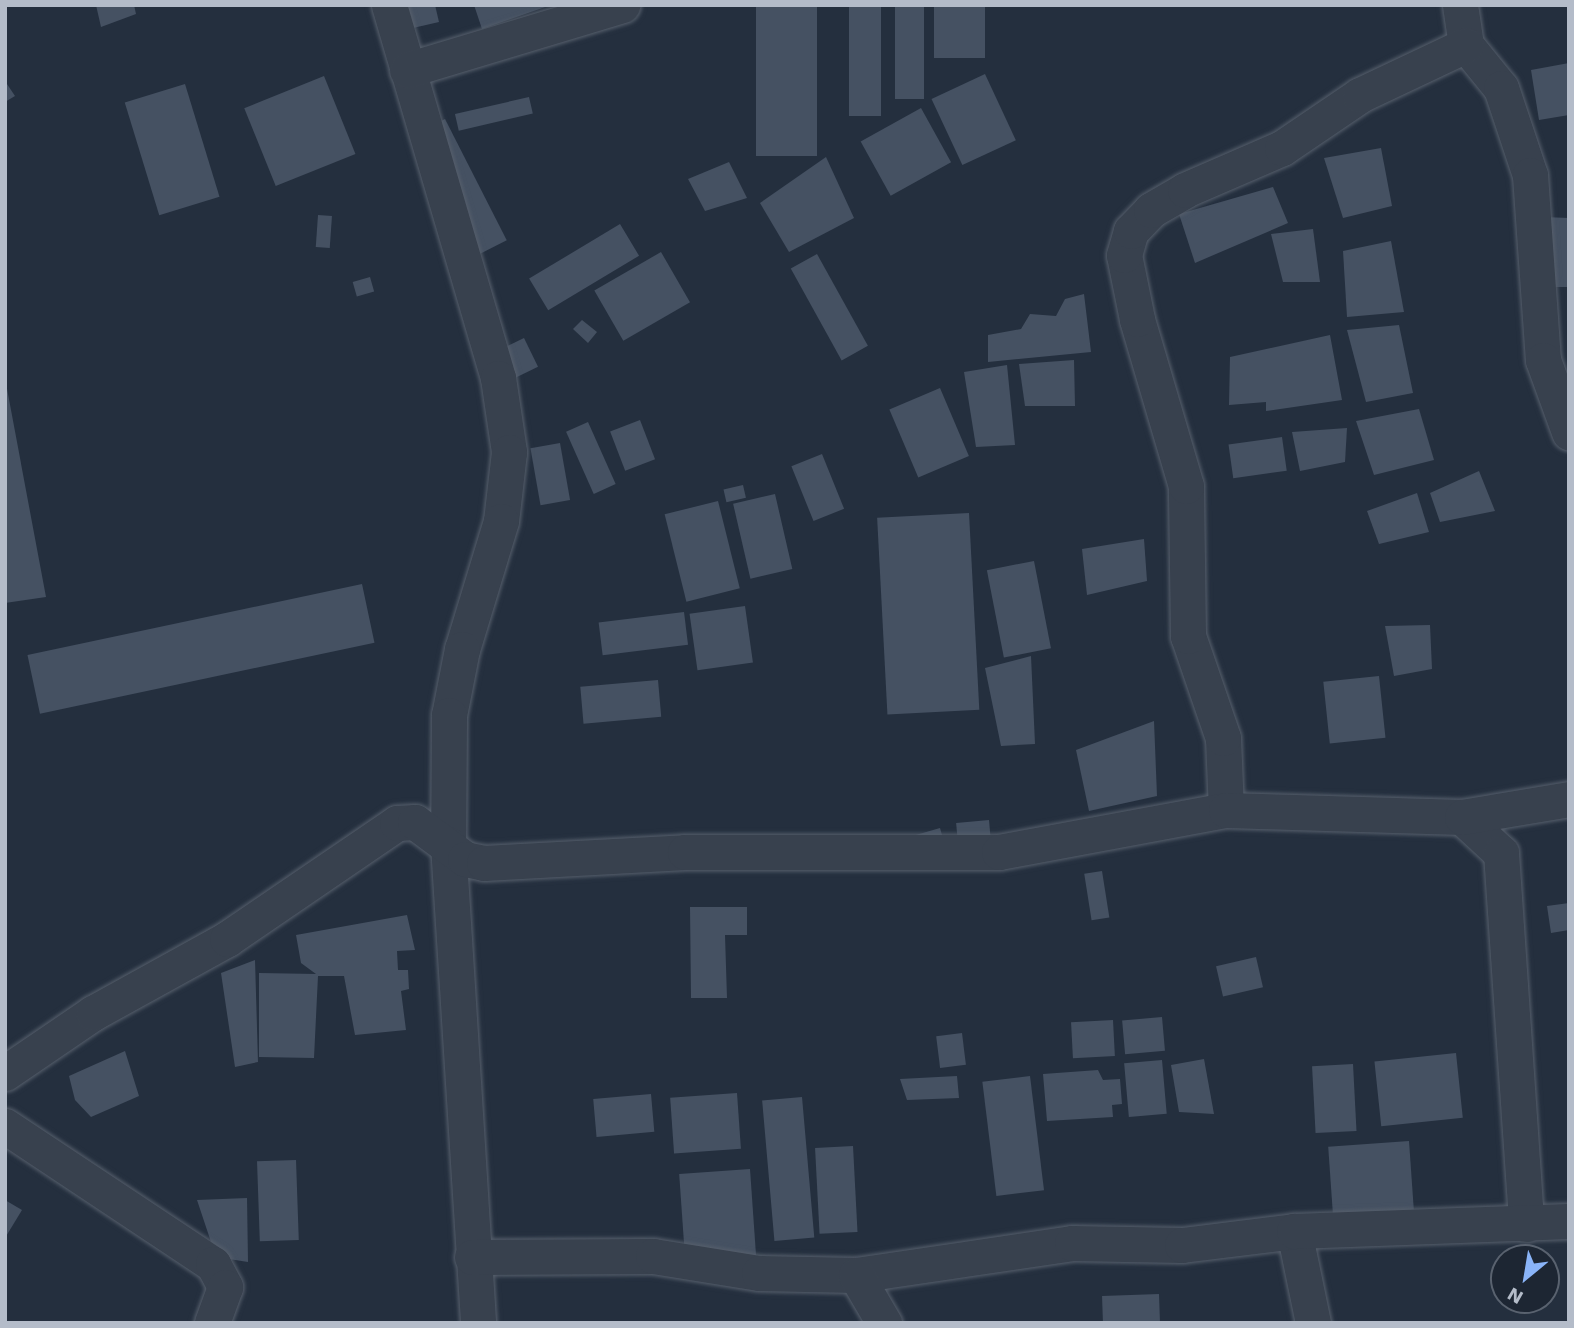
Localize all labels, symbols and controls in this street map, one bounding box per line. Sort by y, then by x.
north arrow [1490,1244,1560,1314]
text: N [1503,1282,1527,1309]

